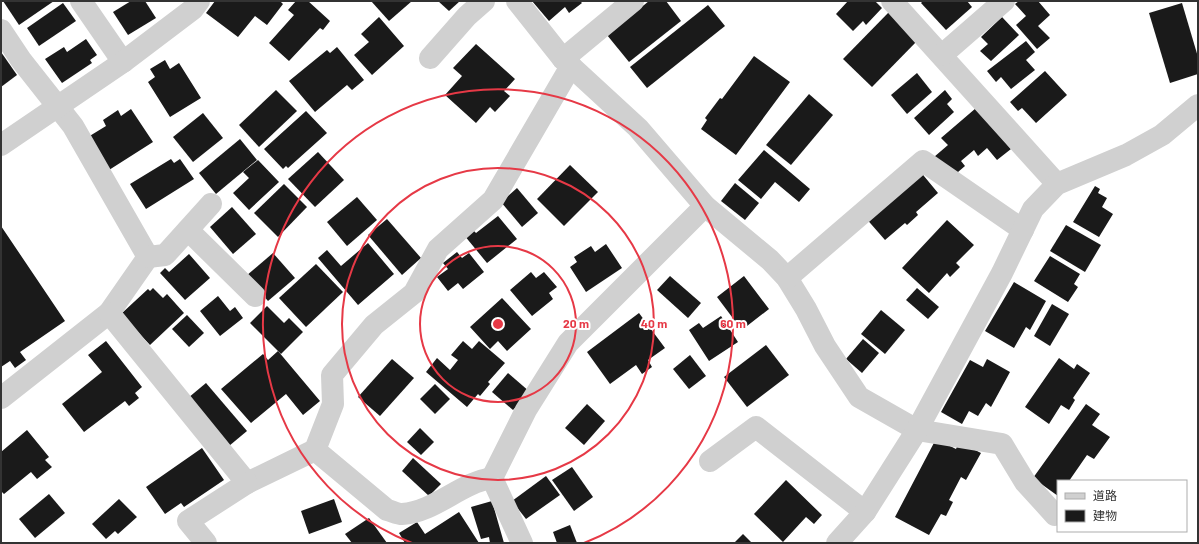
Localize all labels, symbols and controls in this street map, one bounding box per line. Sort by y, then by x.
text: 20 m [563,316,589,330]
text: 40 m [641,316,667,330]
text: 60 m [720,316,746,330]
centre of rings [491,317,505,331]
legend [1057,480,1187,532]
text: 道路 [1093,488,1117,502]
text: 建物 [1093,508,1117,522]

